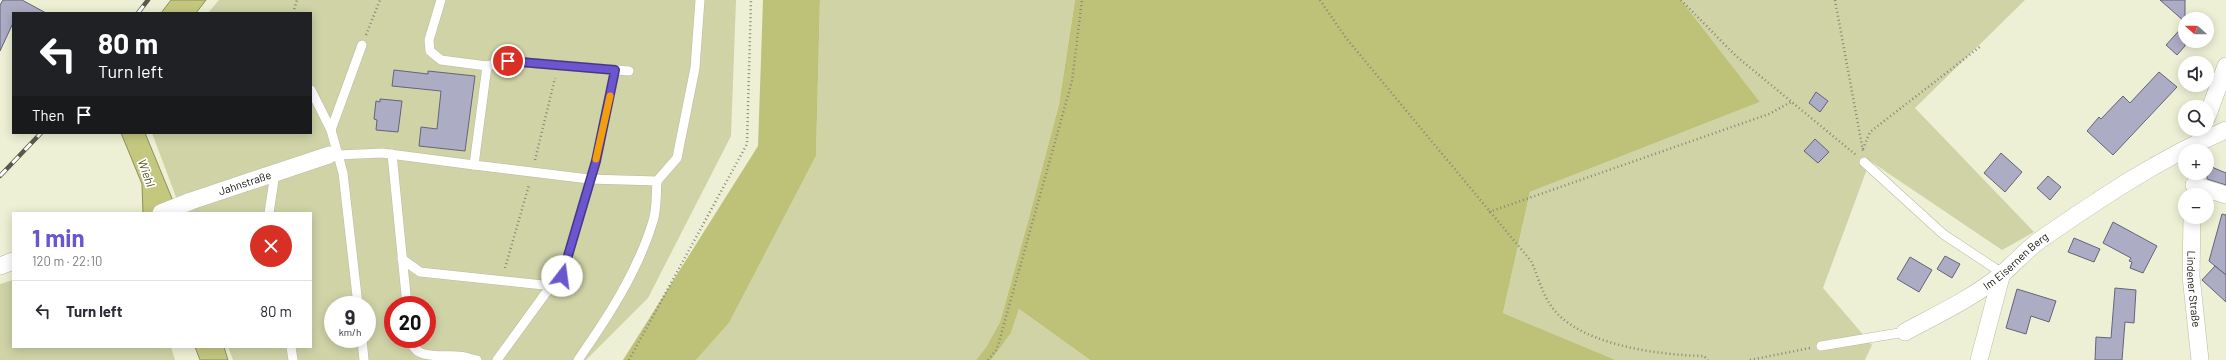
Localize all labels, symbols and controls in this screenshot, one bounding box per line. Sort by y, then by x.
north arrow [2178,12,2214,48]
map controls [2178,12,2214,224]
text: 80 m [98,26,158,60]
icon: left [32,28,84,80]
pin [491,44,525,78]
icon: arrive [497,50,519,72]
button: sound [2178,56,2214,92]
text: Turn left [98,60,164,82]
button: search [2178,100,2214,136]
icon: arrive [73,104,95,126]
text: Then [32,106,65,124]
button: + [2178,144,2214,180]
water label: Wiehl [136,157,158,189]
street label: Jahnstraße [217,168,273,197]
button: − [2178,188,2214,224]
text: 1 min [32,223,85,252]
button: close [250,225,292,267]
street label: Im Eisernen Berg [1981,229,2050,292]
street label: Lindener Straße [2185,250,2203,328]
text: 120 m · 22:10 [32,253,102,269]
position arrow [541,255,583,297]
speed limit sign: 20 [384,296,436,348]
icon: left [32,300,54,322]
text: Turn left [66,302,122,320]
text: 80 m [260,302,292,320]
text: 9 [345,305,355,329]
text: km/h [339,326,361,338]

